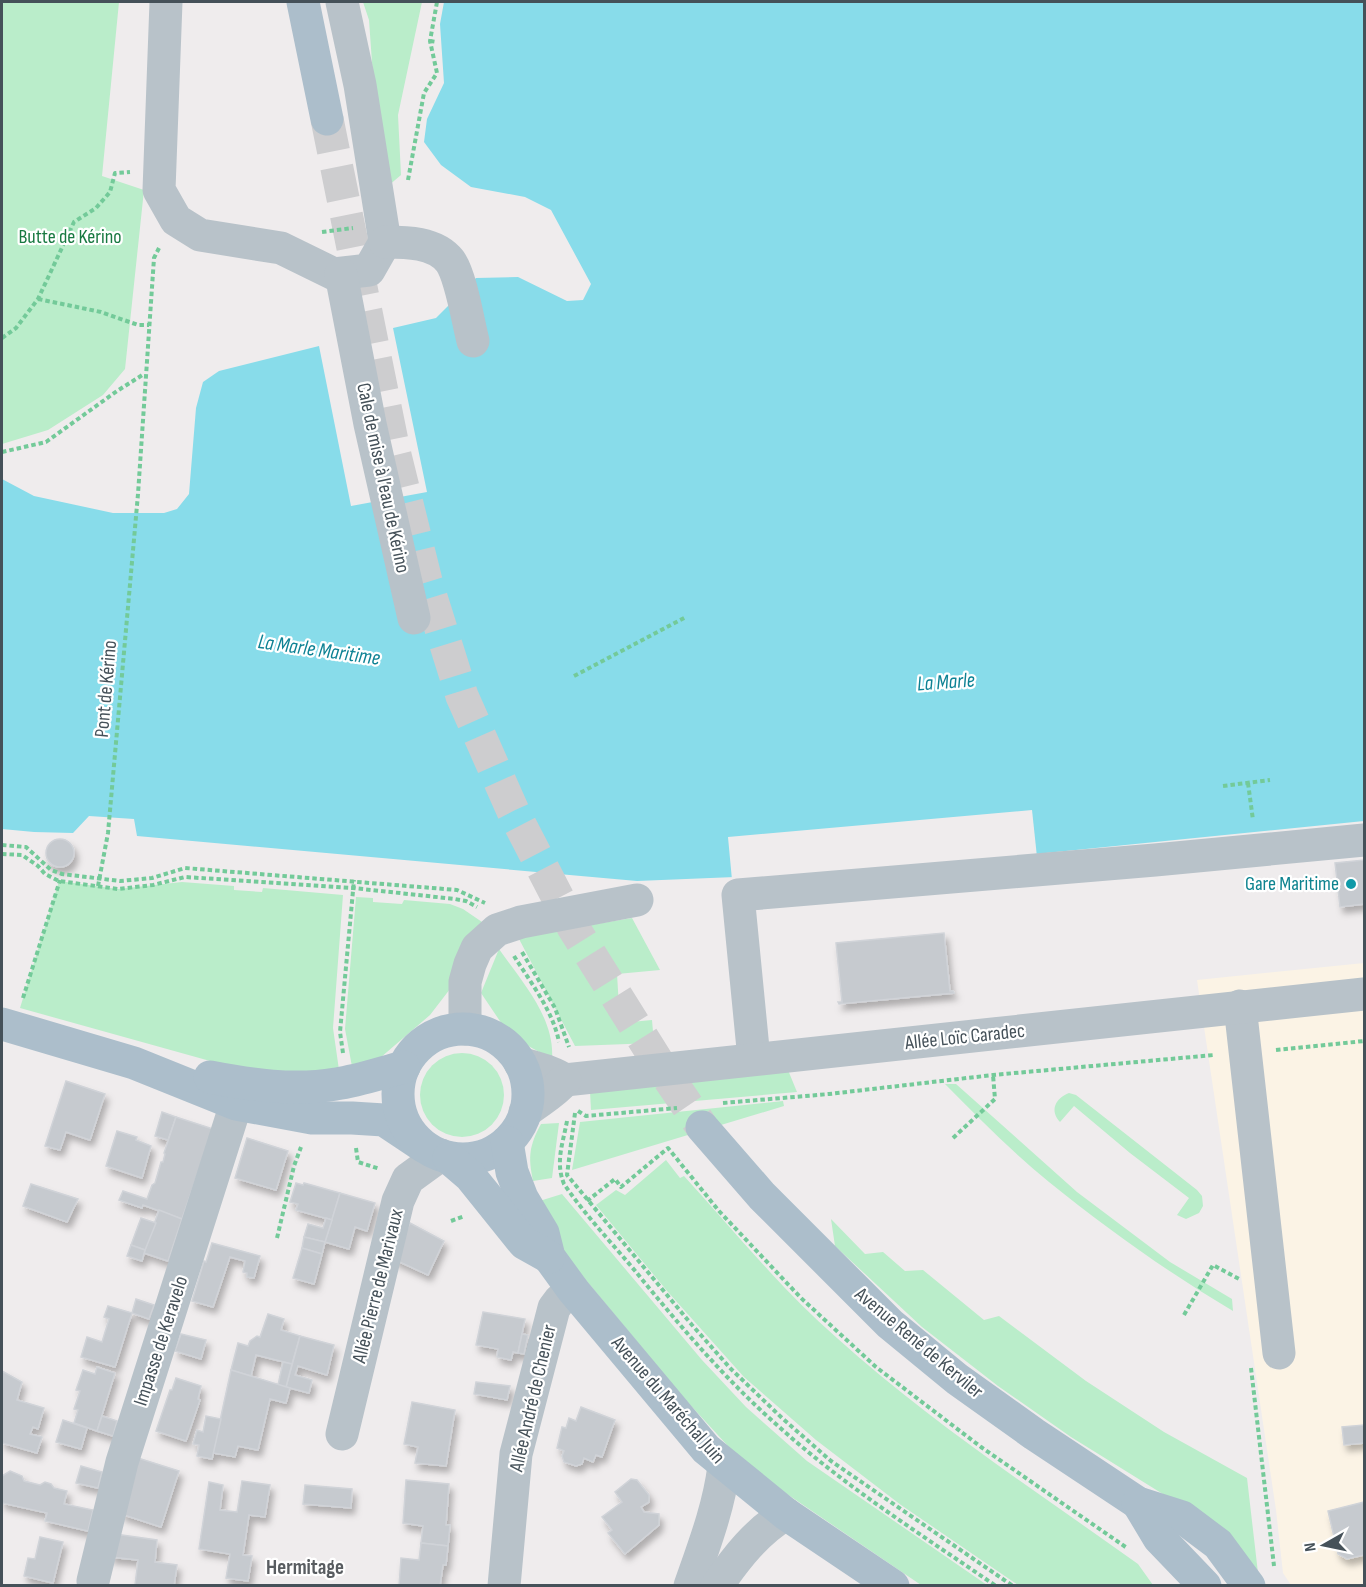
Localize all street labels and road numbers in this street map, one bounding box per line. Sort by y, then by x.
street label: Cale de mise à l’eau de Kérino [351,381,415,575]
street label: Pont de Kérino [90,639,122,739]
street label: Allée Loïc Caradec [903,1019,1026,1055]
street label: Allée Pierre de Marivaux [347,1206,409,1366]
street label: Impasse de Keravelo [129,1273,193,1409]
street label: Avenue René de Kerviler [849,1282,988,1404]
street label: Allée André de Chenier [504,1322,562,1475]
street label: Avenue du Maréchal Juin [606,1331,730,1469]

